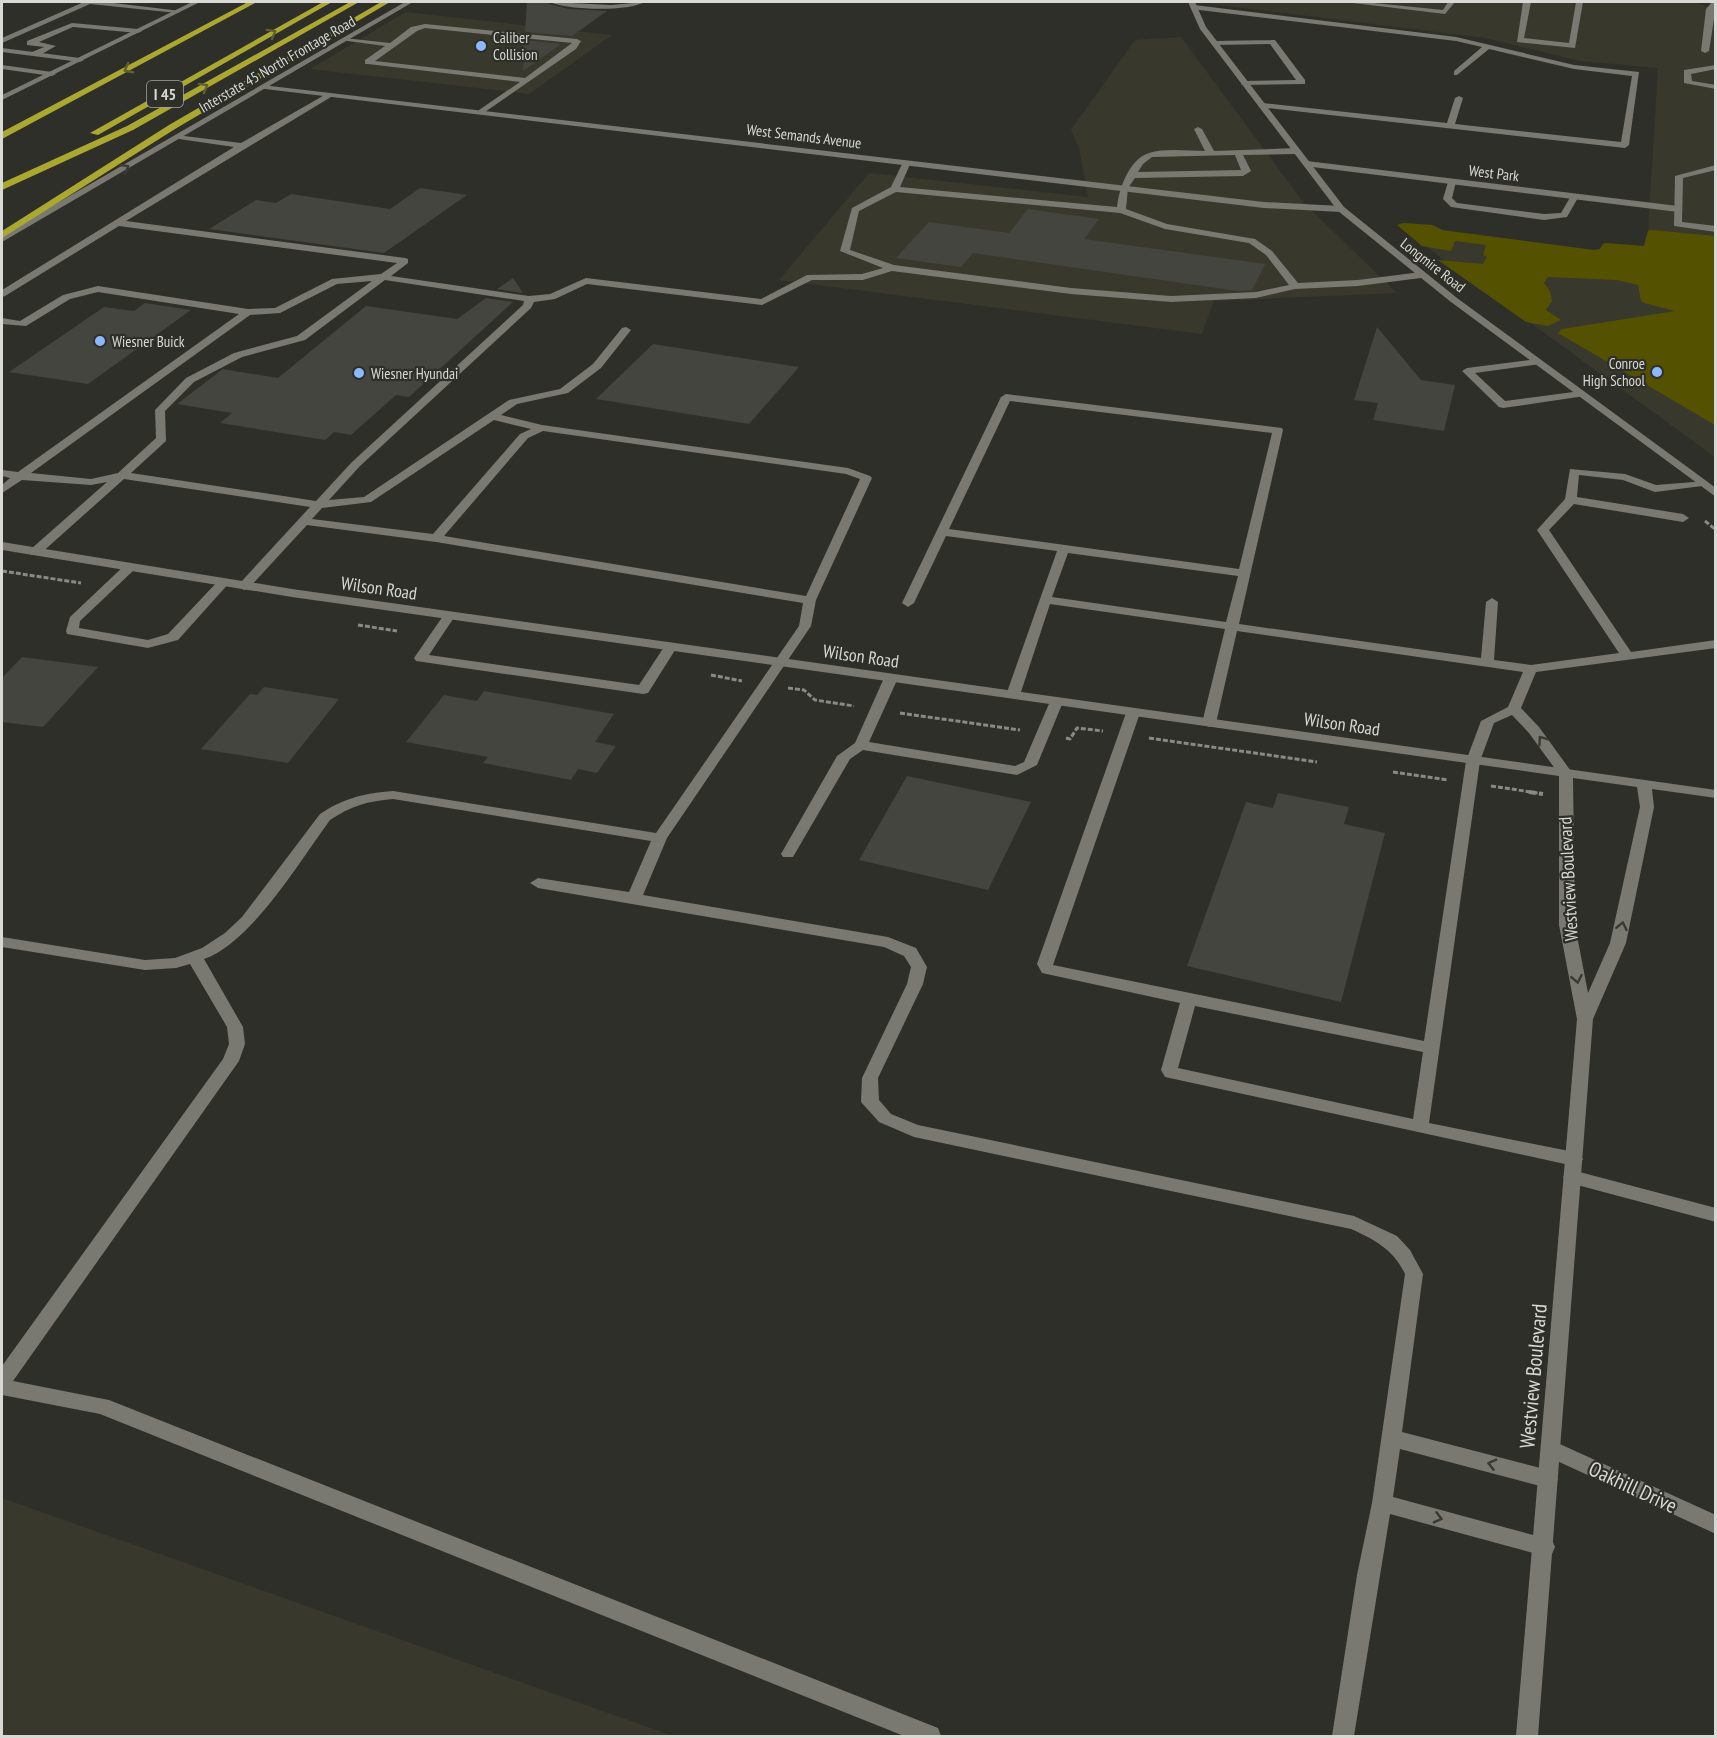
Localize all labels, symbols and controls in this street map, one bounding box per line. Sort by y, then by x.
street label: Interstate 45 North Frontage Road [195,11,359,117]
place label: Caliber Collision [493,28,538,64]
one-way arrow [266,29,276,40]
marker: Caliber Collision [474,39,488,53]
one-way arrow [123,62,134,73]
road number: I 45 [147,81,183,107]
one-way arrow [198,83,208,94]
street label: West Semands Avenue [746,120,862,152]
street label: West Park [1468,160,1520,186]
one-way arrow [119,164,129,175]
street label: Longmire Road [1397,234,1469,296]
place label: Wiesner Buick [112,332,185,351]
marker: Wiesner Buick [93,334,107,348]
place label: Conroe High School [1583,354,1646,390]
place label: Wiesner Hyundai [371,364,458,383]
marker: Conroe High School [1650,365,1664,379]
marker: Wiesner Hyundai [352,366,366,380]
street label: Wilson Road [340,571,418,605]
street label: Wilson Road [822,639,900,673]
street label: Wilson Road [1303,707,1381,741]
one-way arrow [1538,736,1549,747]
street label: Westview Boulevard [1553,816,1583,942]
one-way arrow [1615,921,1628,931]
one-way arrow [1570,973,1583,983]
street label: Westview Boulevard [1513,1303,1553,1449]
street label: Oakhill Drive [1585,1455,1681,1519]
one-way arrow [1487,1459,1498,1471]
one-way arrow [1432,1511,1443,1523]

